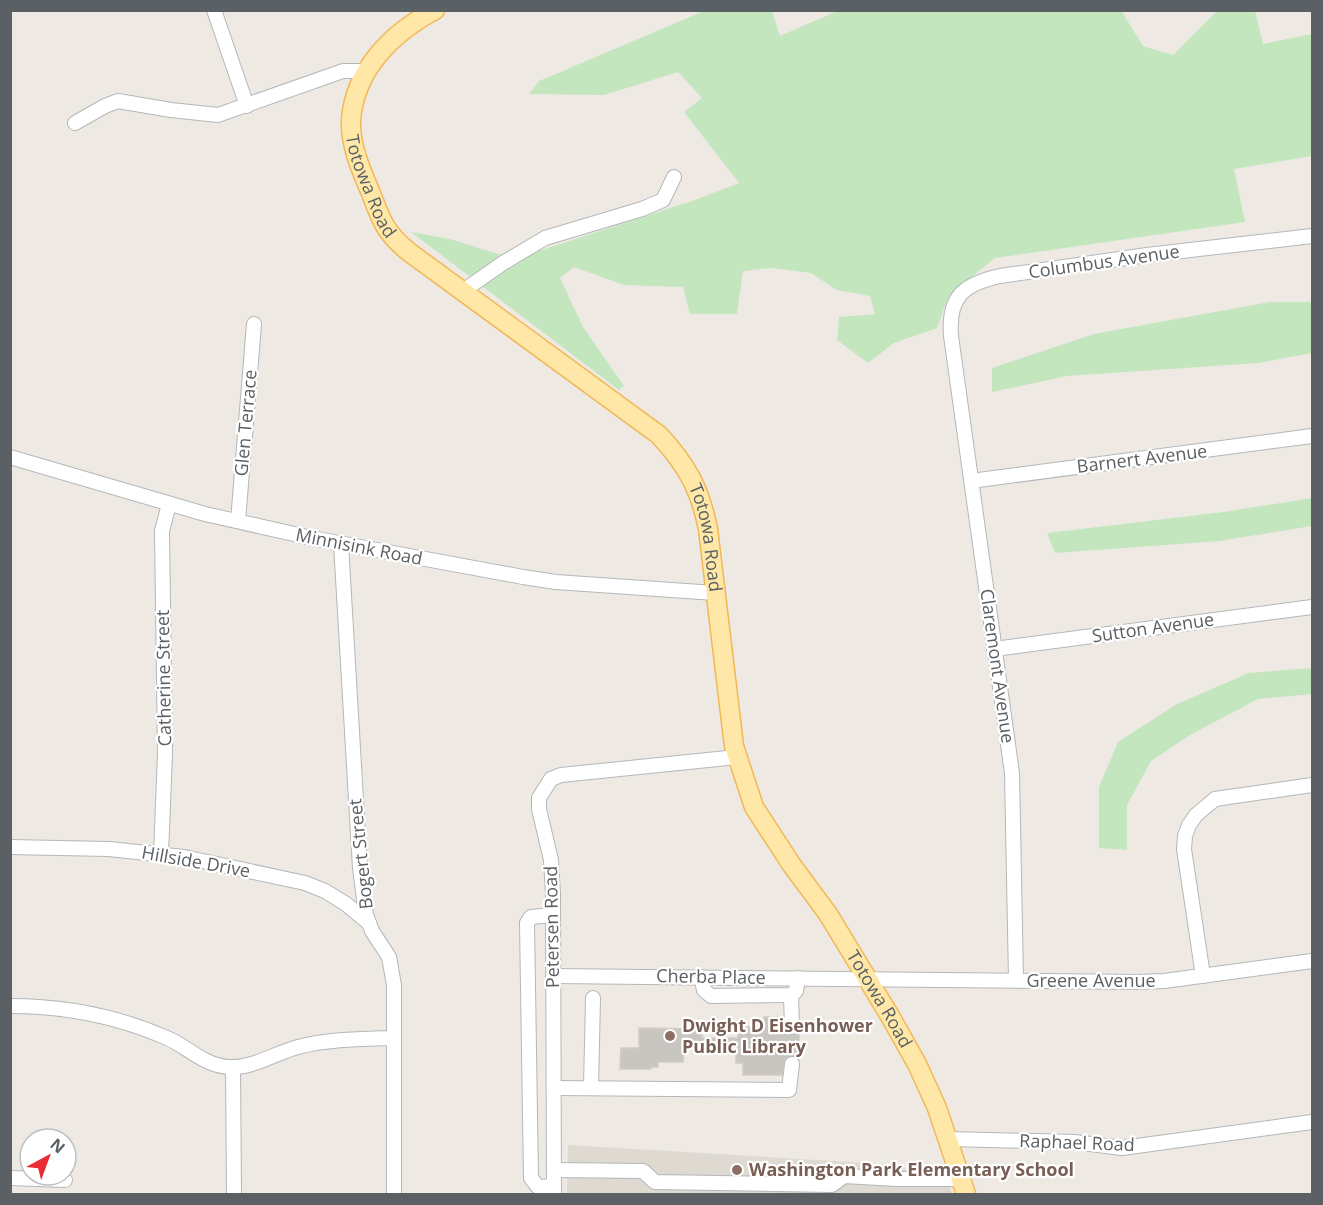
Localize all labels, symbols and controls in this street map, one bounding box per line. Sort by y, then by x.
street label: Totowa Road [341,132,402,242]
street label: Columbus Avenue [1027,239,1181,283]
street label: Glen Terrace [228,369,262,477]
street label: Barnert Avenue [1075,438,1208,478]
street label: Totowa Road [684,479,728,593]
street label: Minnisink Road [294,522,425,570]
street label: Claremont Avenue [975,587,1021,745]
street label: Sutton Avenue [1090,607,1215,647]
street label: Catherine Street [150,609,176,747]
street label: Bogert Street [342,798,378,911]
street label: Hillside Drive [140,840,252,882]
street label: Petersen Road [538,866,564,988]
street label: Totowa Road [842,945,918,1052]
street label: Cherba Place [656,963,766,989]
street label: Greene Avenue [1026,968,1156,992]
place label: Dwight D Eisenhower Public Library [682,1013,873,1058]
marker: Dwight D Eisenhower Public Library [663,1029,677,1043]
north arrow [18,1127,78,1187]
street label: Raphael Road [1019,1128,1135,1156]
text: N [46,1133,70,1158]
place label: Washington Park Elementary School [749,1157,1074,1181]
marker: Washington Park Elementary School [730,1163,744,1177]

